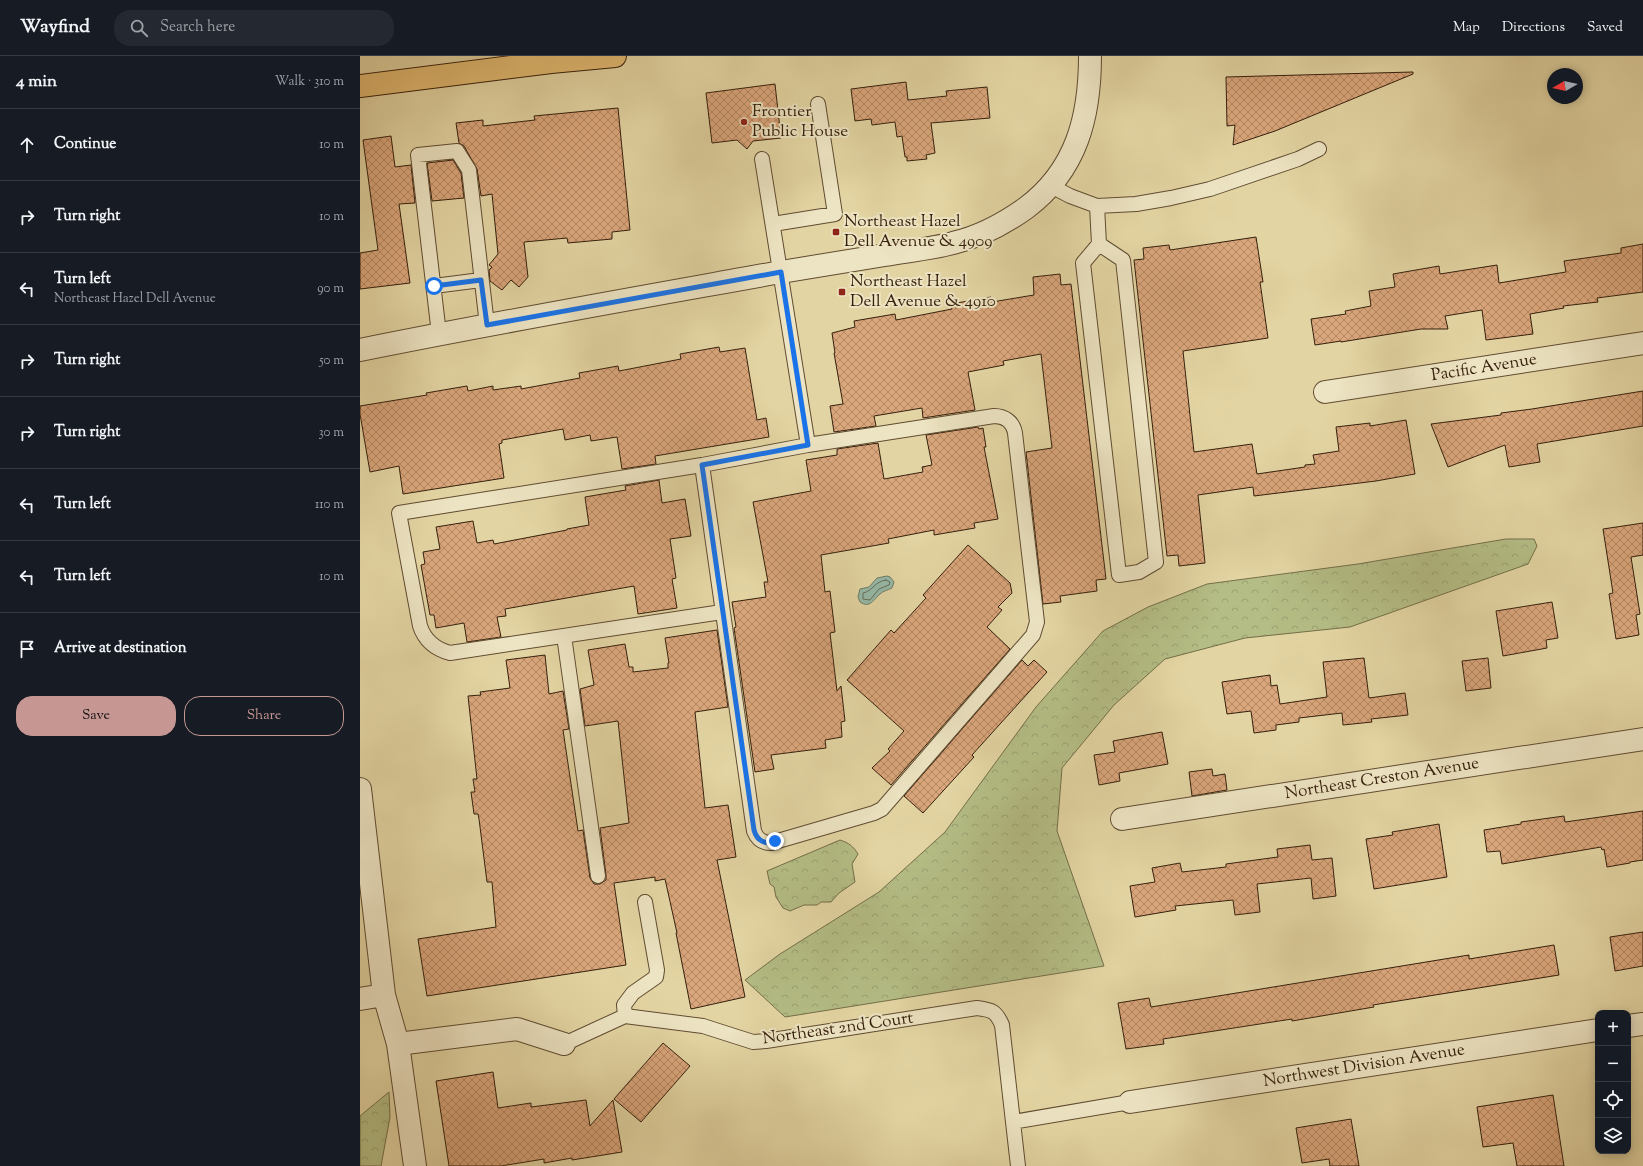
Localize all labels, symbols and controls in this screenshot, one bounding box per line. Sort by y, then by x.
search box [114,10,394,46]
text: Wayfind [20,14,90,41]
icon: search [128,17,150,39]
text: Search here [160,17,235,38]
text: Map [1453,18,1480,38]
text: Directions [1502,18,1565,38]
text: Saved [1587,18,1623,38]
north arrow [1547,68,1583,104]
text: 4 min [16,70,57,94]
text: Walk · 310 m [275,73,344,91]
place label: Frontier Public House [752,100,848,144]
marker: Frontier Public House [739,117,749,127]
icon: ahead [16,134,38,156]
text: Continue [54,134,116,155]
text: 10 m [319,136,344,154]
icon: right [16,206,38,228]
text: Turn right [54,206,120,227]
text: 10 m [319,208,344,226]
place label: Northeast Hazel Dell Avenue & 4909 [844,210,992,254]
marker: Northeast Hazel Dell Avenue & 4909 [831,227,841,237]
text: Turn left [54,269,111,290]
place label: Northeast Hazel Dell Avenue & 4910 [850,270,996,314]
route start [425,277,443,295]
icon: left [16,278,38,300]
text: 90 m [317,280,344,298]
marker: Northeast Hazel Dell Avenue & 4910 [837,287,847,297]
text: Northeast Hazel Dell Avenue [54,290,216,308]
street label: Pacific Avenue [1429,348,1539,388]
icon: right [16,350,38,372]
text: Turn right [54,350,120,371]
text: 50 m [319,352,344,370]
icon: right [16,422,38,444]
text: Turn right [54,422,120,443]
text: 30 m [318,424,344,442]
icon: left [16,494,38,516]
text: Turn left [54,494,111,515]
text: 110 m [315,496,344,514]
icon: left [16,566,38,588]
text: Turn left [54,566,111,587]
text: 10 m [319,568,344,586]
icon: arrive [16,638,38,660]
text: Arrive at destination [54,638,187,659]
button: Save [16,696,176,736]
button: Share [184,696,344,736]
street label: Northeast Creston Avenue [1283,752,1481,806]
route end [766,832,784,850]
street label: Northeast 2nd Court [761,1007,915,1051]
map controls [1595,1010,1631,1154]
button: + [1595,1010,1631,1046]
street label: Northwest Division Avenue [1261,1038,1467,1094]
button: − [1595,1046,1631,1082]
button: locate [1595,1082,1631,1118]
button: layers [1595,1118,1631,1154]

